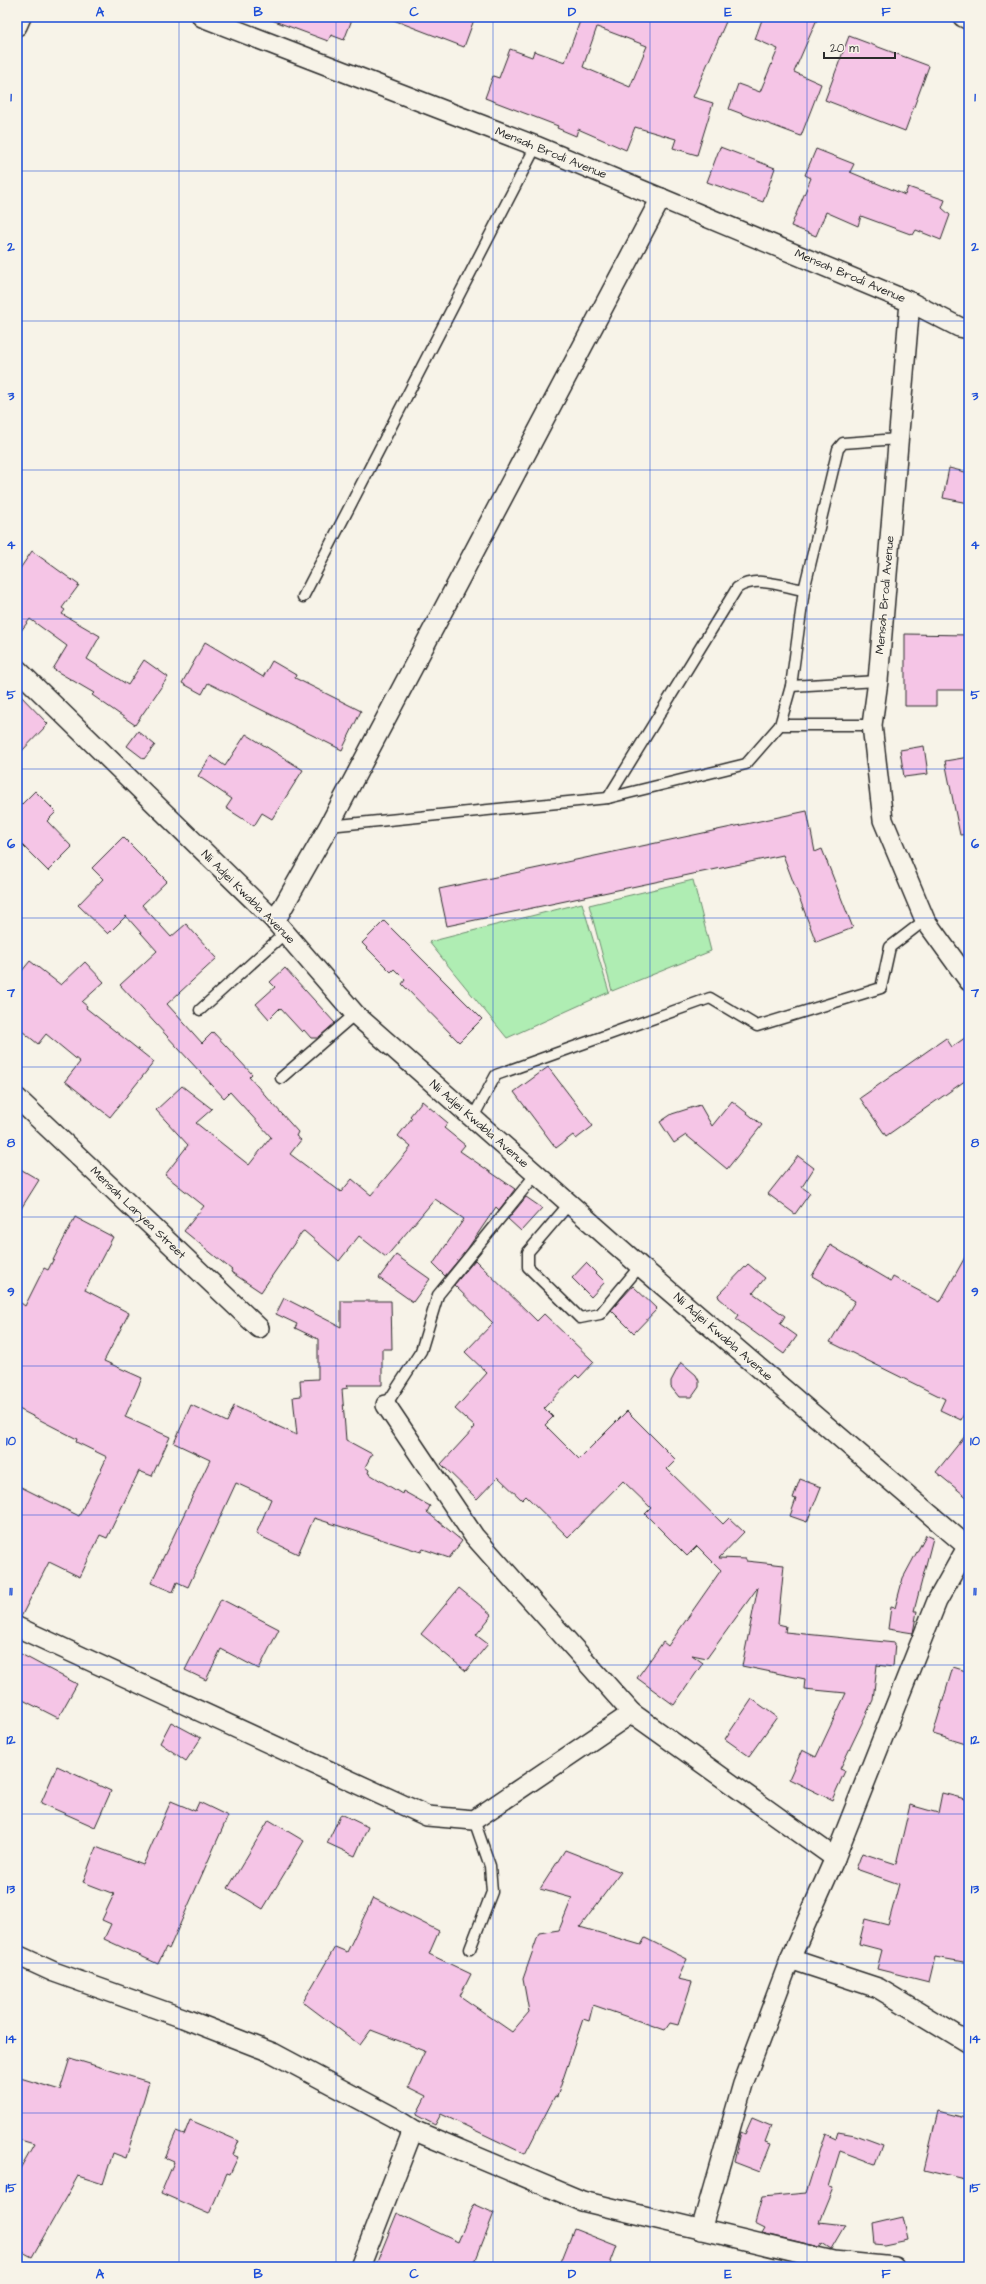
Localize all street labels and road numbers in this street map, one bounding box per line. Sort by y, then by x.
street label: Mensah Brodi Avenue [493,123,610,183]
street label: Mensah Brodi Avenue [792,245,909,307]
street label: Mensah Brodi Avenue [871,535,899,655]
street label: Nii Adjei Kwabla Avenue [197,846,299,948]
street label: Nii Adjei Kwabla Avenue [426,1076,533,1172]
street label: Mensah Laryea Street [86,1163,190,1264]
street label: Nii Adjei Kwabla Avenue [670,1289,777,1385]

